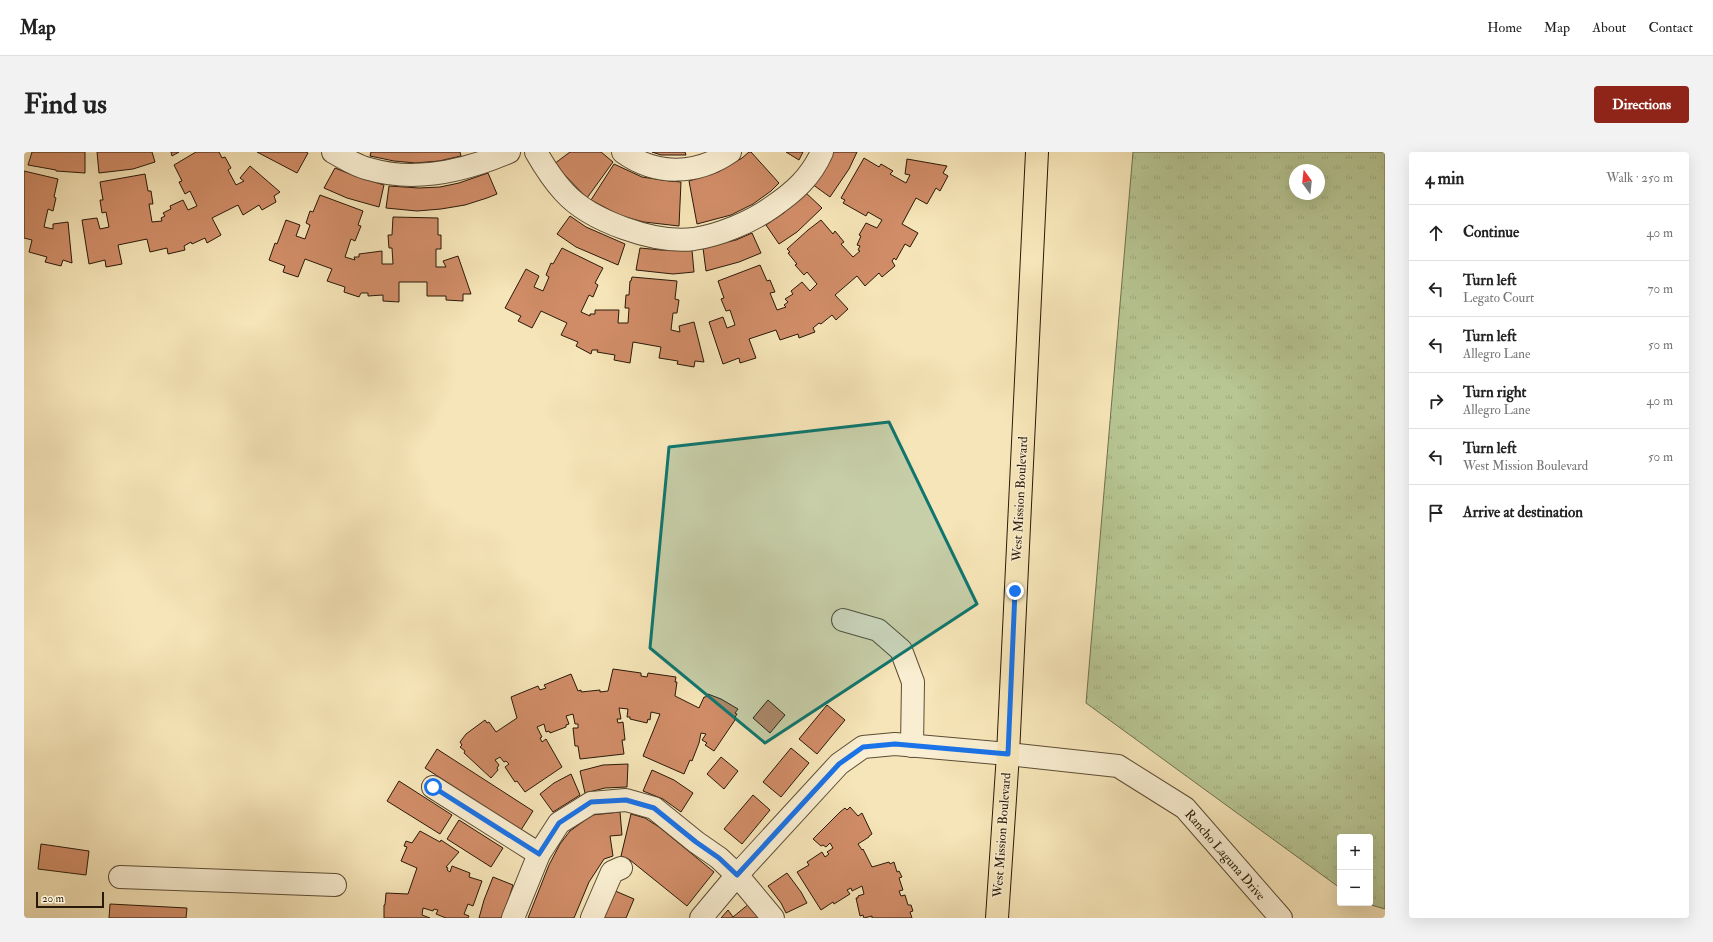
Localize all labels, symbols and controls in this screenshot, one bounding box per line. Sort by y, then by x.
text: Map [20,16,56,40]
text: Home [1487,19,1522,36]
text: Map [1544,19,1570,36]
text: About [1592,19,1626,36]
text: Contact [1648,19,1693,36]
button: Directions [1594,86,1689,123]
text: Find us [24,87,107,122]
north arrow [1289,164,1325,200]
text: 4 min [1425,168,1464,189]
text: Walk · 250 m [1606,170,1673,186]
icon: ahead [1425,222,1447,244]
text: Continue [1463,223,1519,242]
text: 40 m [1647,225,1673,241]
text: Turn left [1463,271,1517,290]
icon: left [1425,278,1447,300]
text: 70 m [1648,281,1673,297]
text: Legato Court [1463,290,1534,306]
text: Turn left [1463,327,1517,346]
icon: left [1425,334,1447,356]
text: 50 m [1648,337,1673,353]
text: Allegro Lane [1463,346,1530,362]
text: Turn right [1463,383,1526,402]
icon: right [1425,390,1447,412]
text: 40 m [1647,393,1673,409]
text: Allegro Lane [1463,402,1530,418]
street label: West Mission Boulevard [1009,435,1031,563]
text: Turn left [1463,439,1517,458]
icon: left [1425,446,1447,468]
text: 50 m [1648,449,1673,465]
text: West Mission Boulevard [1463,458,1588,474]
icon: arrive [1425,502,1447,524]
text: Arrive at destination [1463,503,1583,522]
route end [1006,582,1024,600]
street label: West Mission Boulevard [990,771,1014,899]
route start [424,778,442,796]
street label: Rancho Laguna Drive [1181,806,1269,904]
map controls [1337,834,1373,906]
button: + [1337,834,1373,870]
button: − [1337,870,1373,906]
scale bar [36,890,104,909]
text: 20 m [42,892,64,905]

